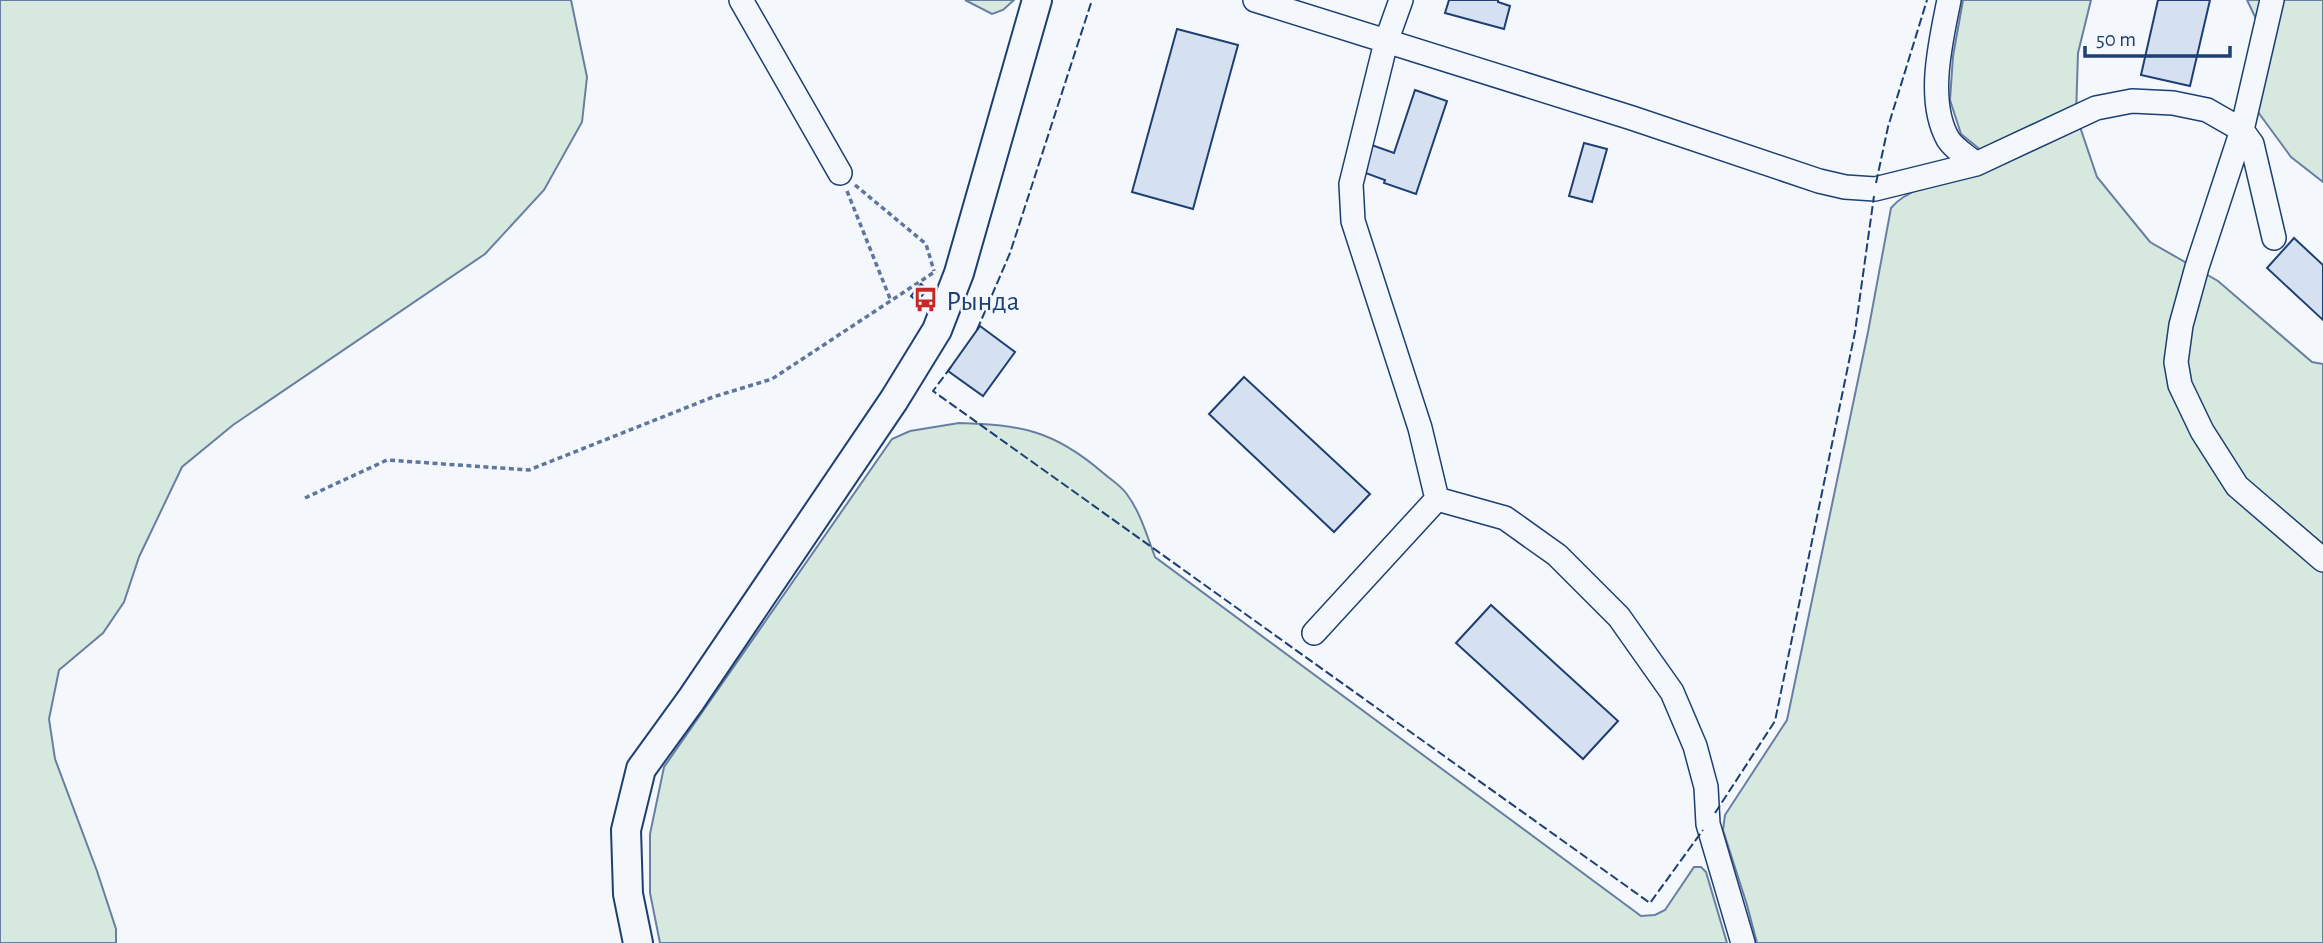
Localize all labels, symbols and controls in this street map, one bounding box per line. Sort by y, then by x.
scale bar [2085,14,2230,58]
text: 50 m [2096,29,2136,50]
bus stop icon: Рында [912,286,940,314]
place label: Рында [946,288,1020,316]

